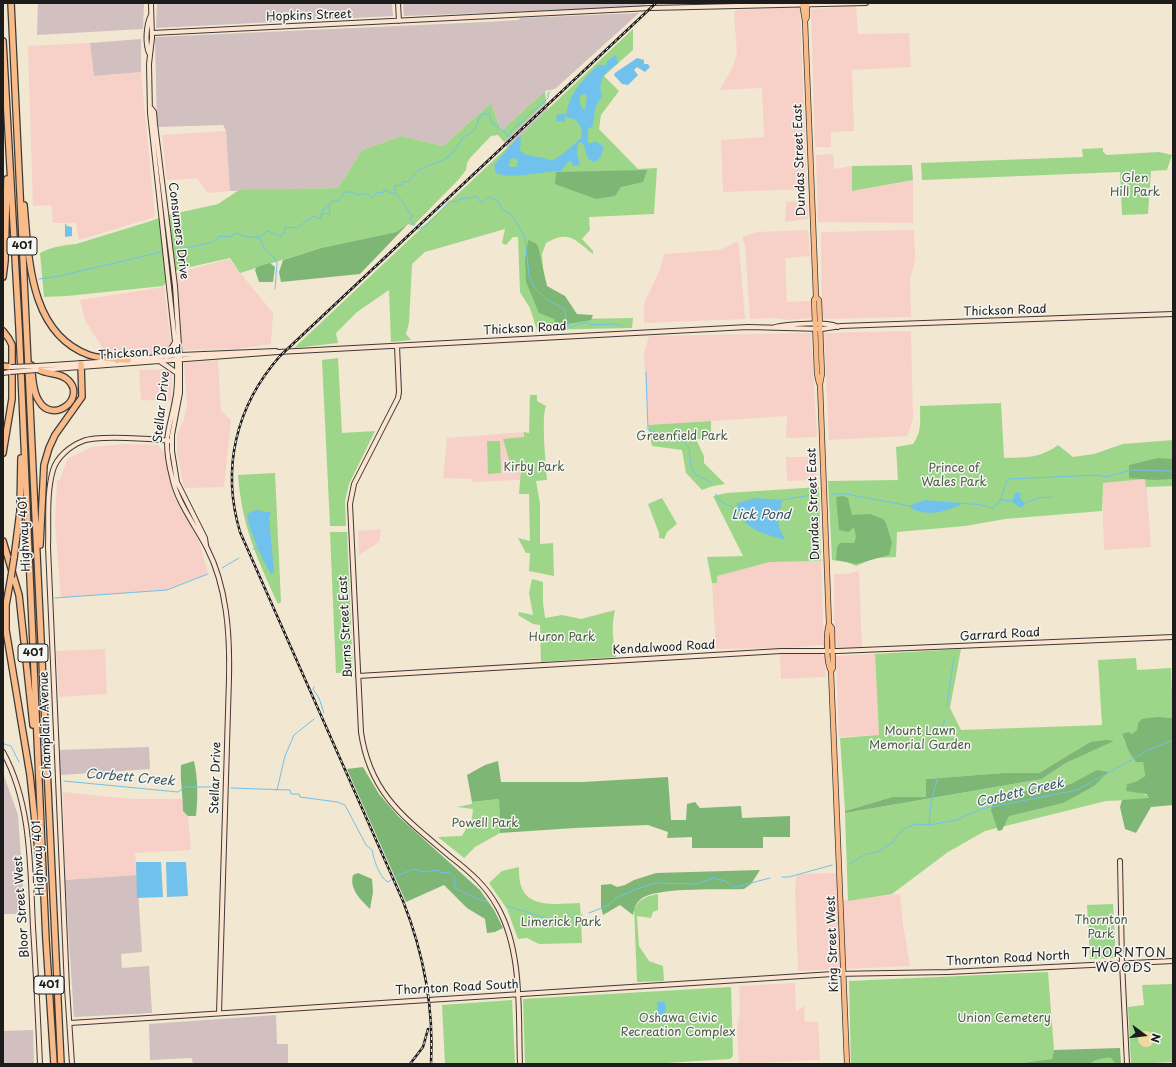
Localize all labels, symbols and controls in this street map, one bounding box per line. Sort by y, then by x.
street label: Hopkins Street [266,7,352,25]
street label: Dundas Street East [791,104,809,216]
park label: Glen Hill Park [1110,172,1160,200]
street label: Consumers Drive [165,182,191,280]
road number: 401 [7,237,37,255]
street label: Thickson Road [963,302,1047,320]
street label: Thickson Road [483,320,567,338]
street label: Thickson Road [98,343,182,363]
street label: Stellar Drive [151,370,173,444]
park label: Greenfield Park [636,430,728,444]
street label: Dundas Street East [805,448,823,560]
park label: Kirby Park [504,461,564,475]
park label: Prince of Wales Park [921,462,987,490]
street label: Highway 401 [16,496,34,572]
water label: Lick Pond [732,507,790,523]
street label: Burns Street East [336,576,356,678]
street label: Garrard Road [960,626,1040,644]
park label: Huron Park [529,631,595,645]
street label: Kendalwood Road [612,638,716,658]
road number: 401 [18,644,48,662]
street label: Champlain Avenue [37,671,55,779]
park label: Mount Lawn Memorial Garden [869,725,971,753]
street label: Stellar Drive [208,742,224,814]
water label: Corbett Creek [85,766,175,790]
water label: Corbett Creek [975,775,1065,811]
park label: Powell Park [452,817,518,831]
street label: Highway 401 [30,820,48,896]
street label: Bloor Street West [11,856,33,958]
street label: King Street West [824,895,842,993]
park label: Thornton Park [1074,914,1128,942]
park label: Limerick Park [521,916,601,930]
district label: THORNTON WOODS [1082,945,1166,976]
street label: Thornton Road North [946,949,1070,969]
road number: 401 [34,976,64,994]
street label: Thornton Road South [395,978,519,998]
park label: Oshawa Civic Recreation Complex [620,1012,736,1040]
park label: Union Cemetery [957,1012,1051,1026]
north arrow [1124,1015,1164,1055]
text: N [1147,1032,1165,1045]

